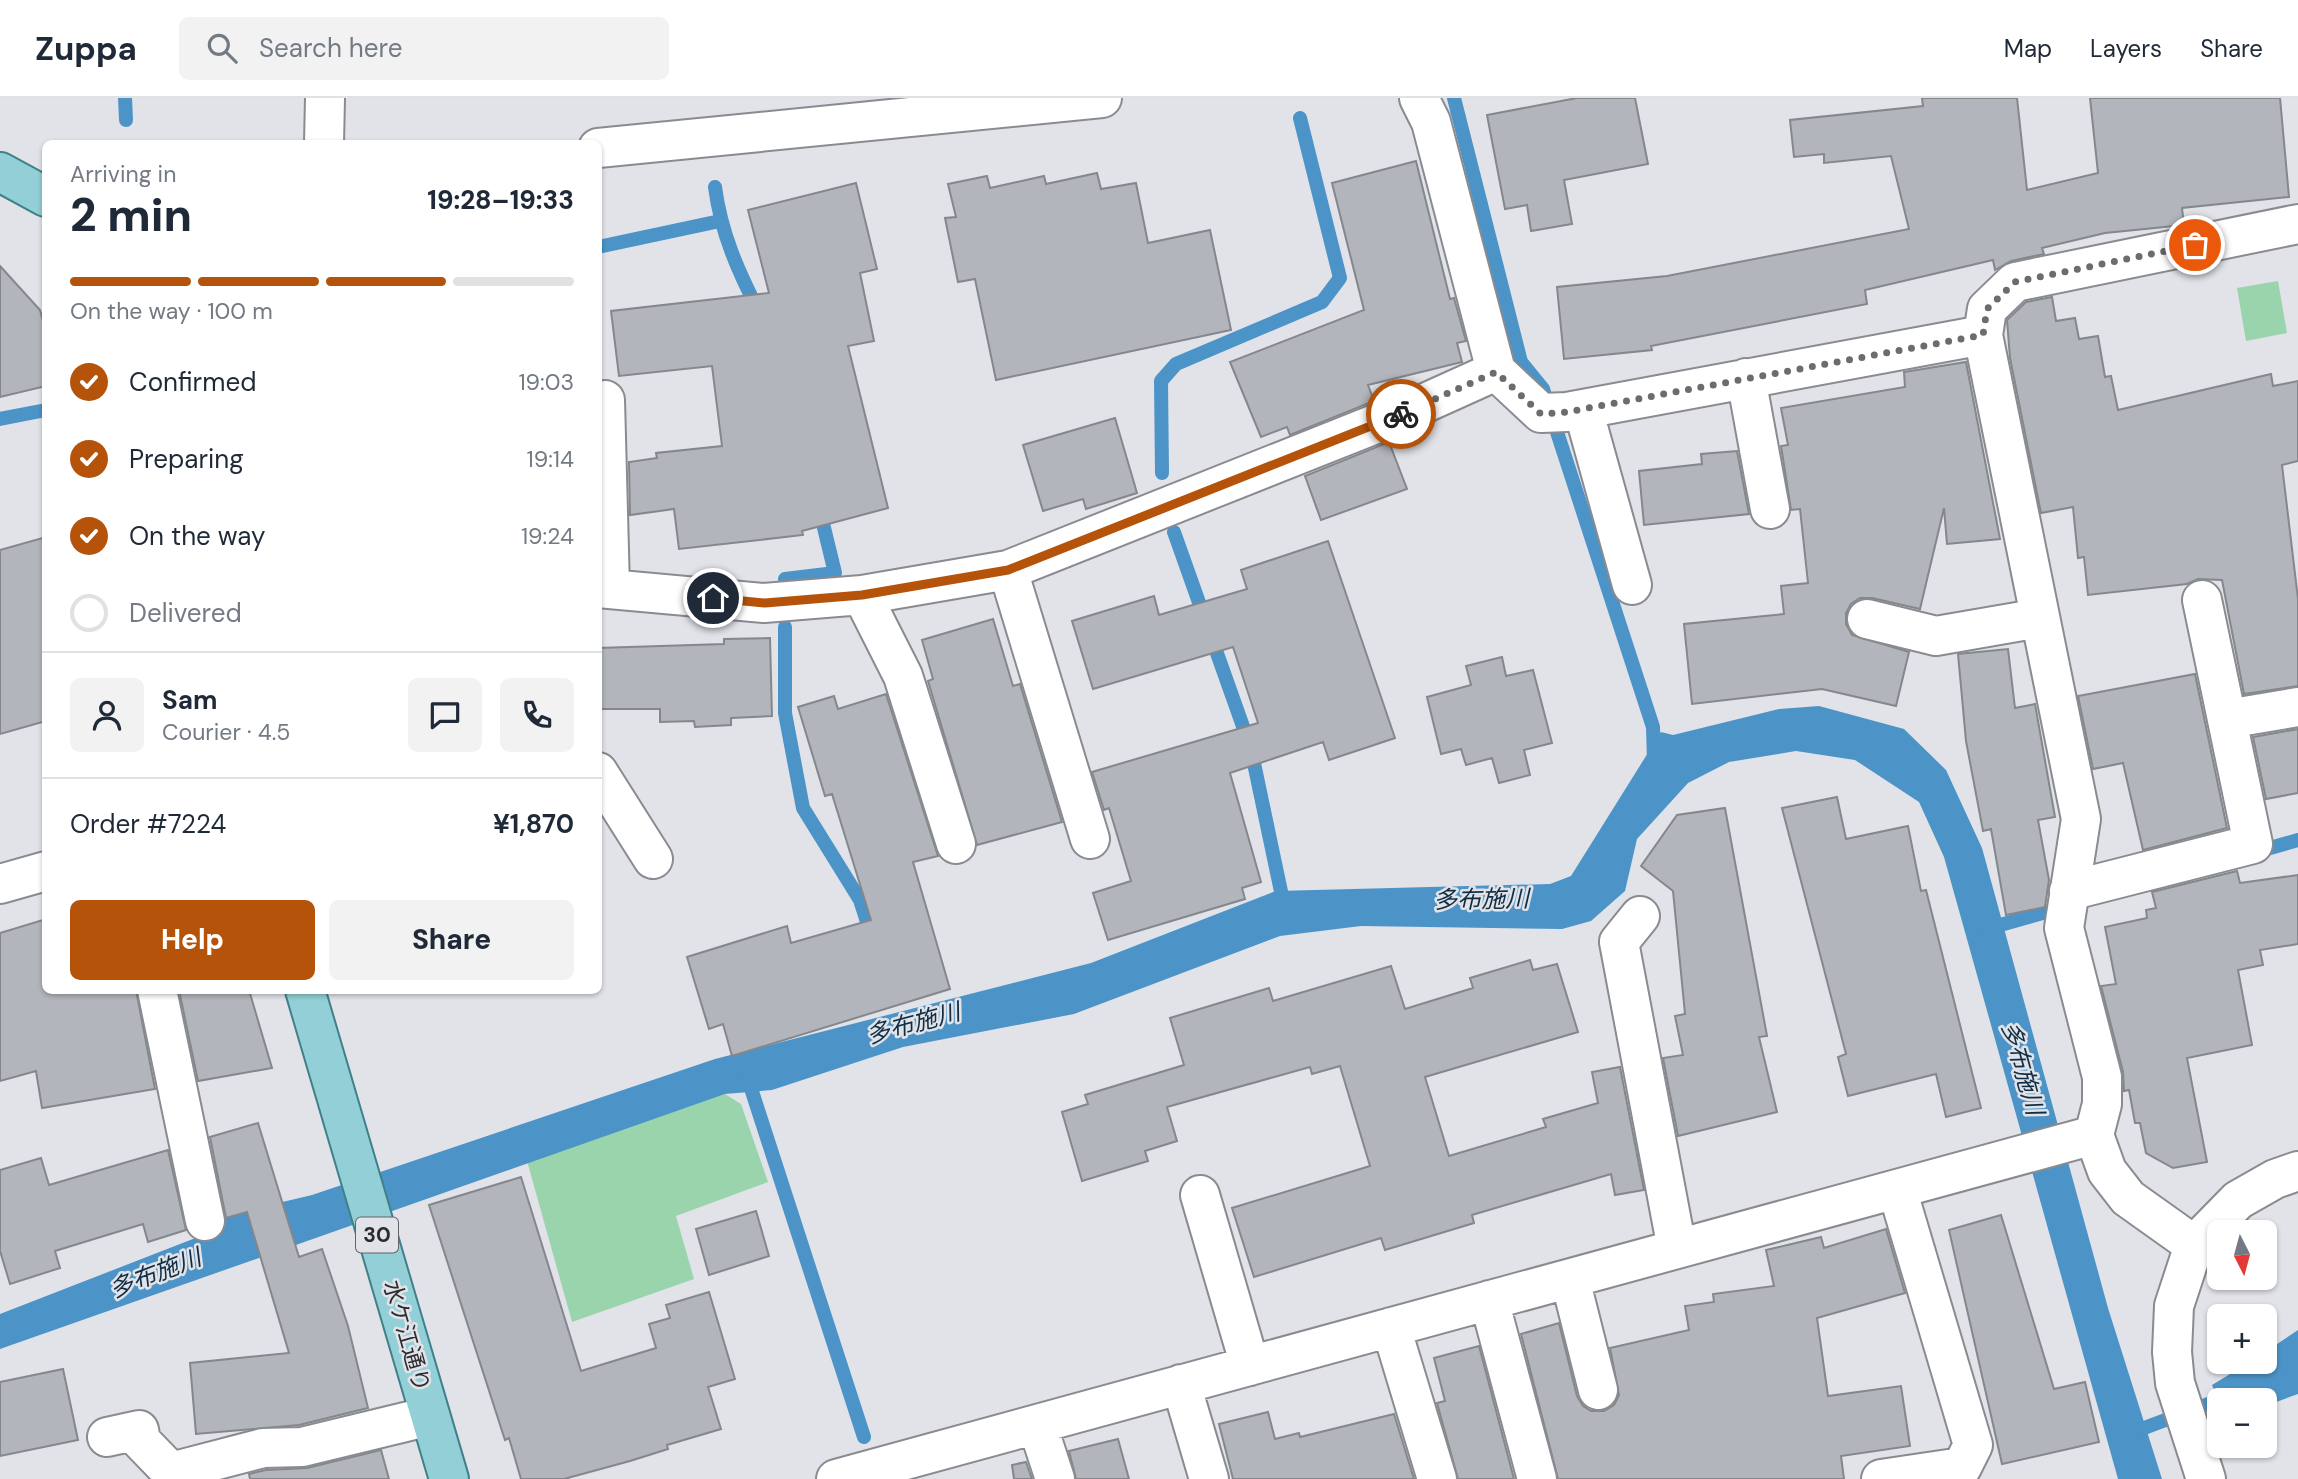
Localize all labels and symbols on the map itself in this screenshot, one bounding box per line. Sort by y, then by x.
pin [2165,215,2225,275]
courier [1366,379,1436,449]
pin [683,568,743,628]
water label: 多布施川 [1433,883,1532,915]
water label: 多布施川 [863,995,966,1050]
water label: 多布施川 [1995,1018,2052,1121]
road number: 30 [356,1218,398,1252]
north arrow [2207,1220,2277,1290]
water label: 多布施川 [105,1240,208,1305]
street label: 水ケ江通り [377,1277,437,1395]

